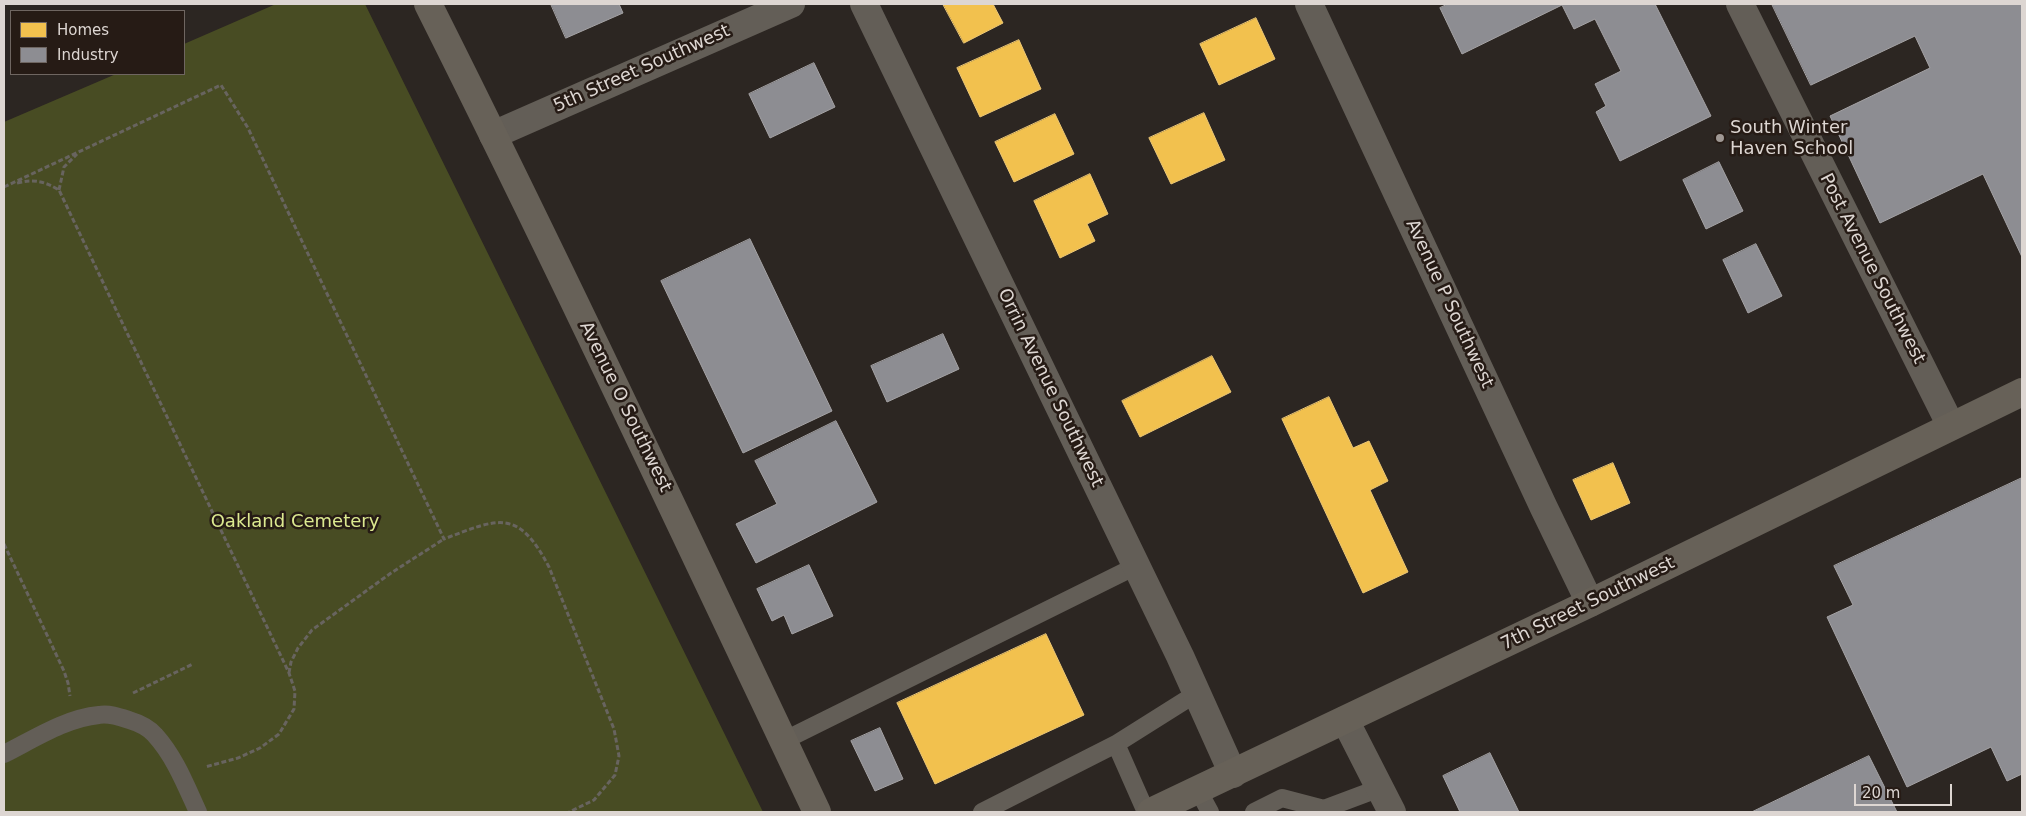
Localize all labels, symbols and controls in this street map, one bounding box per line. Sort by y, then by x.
legend [10,10,185,75]
street label: 5th Street Southwest [551,20,733,118]
text: Homes [57,21,109,39]
text: Industry [57,46,119,64]
place label: South Winter Haven School [1730,117,1853,160]
marker: South Winter Haven School [1714,132,1726,144]
street label: Post Avenue Southwest [1815,170,1929,368]
street label: Avenue P Southwest [1400,216,1498,392]
street label: Orrin Avenue Southwest [993,285,1107,491]
street label: Avenue O Southwest [574,318,676,496]
park label: Oakland Cemetery [211,511,379,533]
street label: 7th Street Southwest [1498,553,1678,655]
scale bar [1856,774,1954,806]
text: 20 m [1862,784,1900,802]

